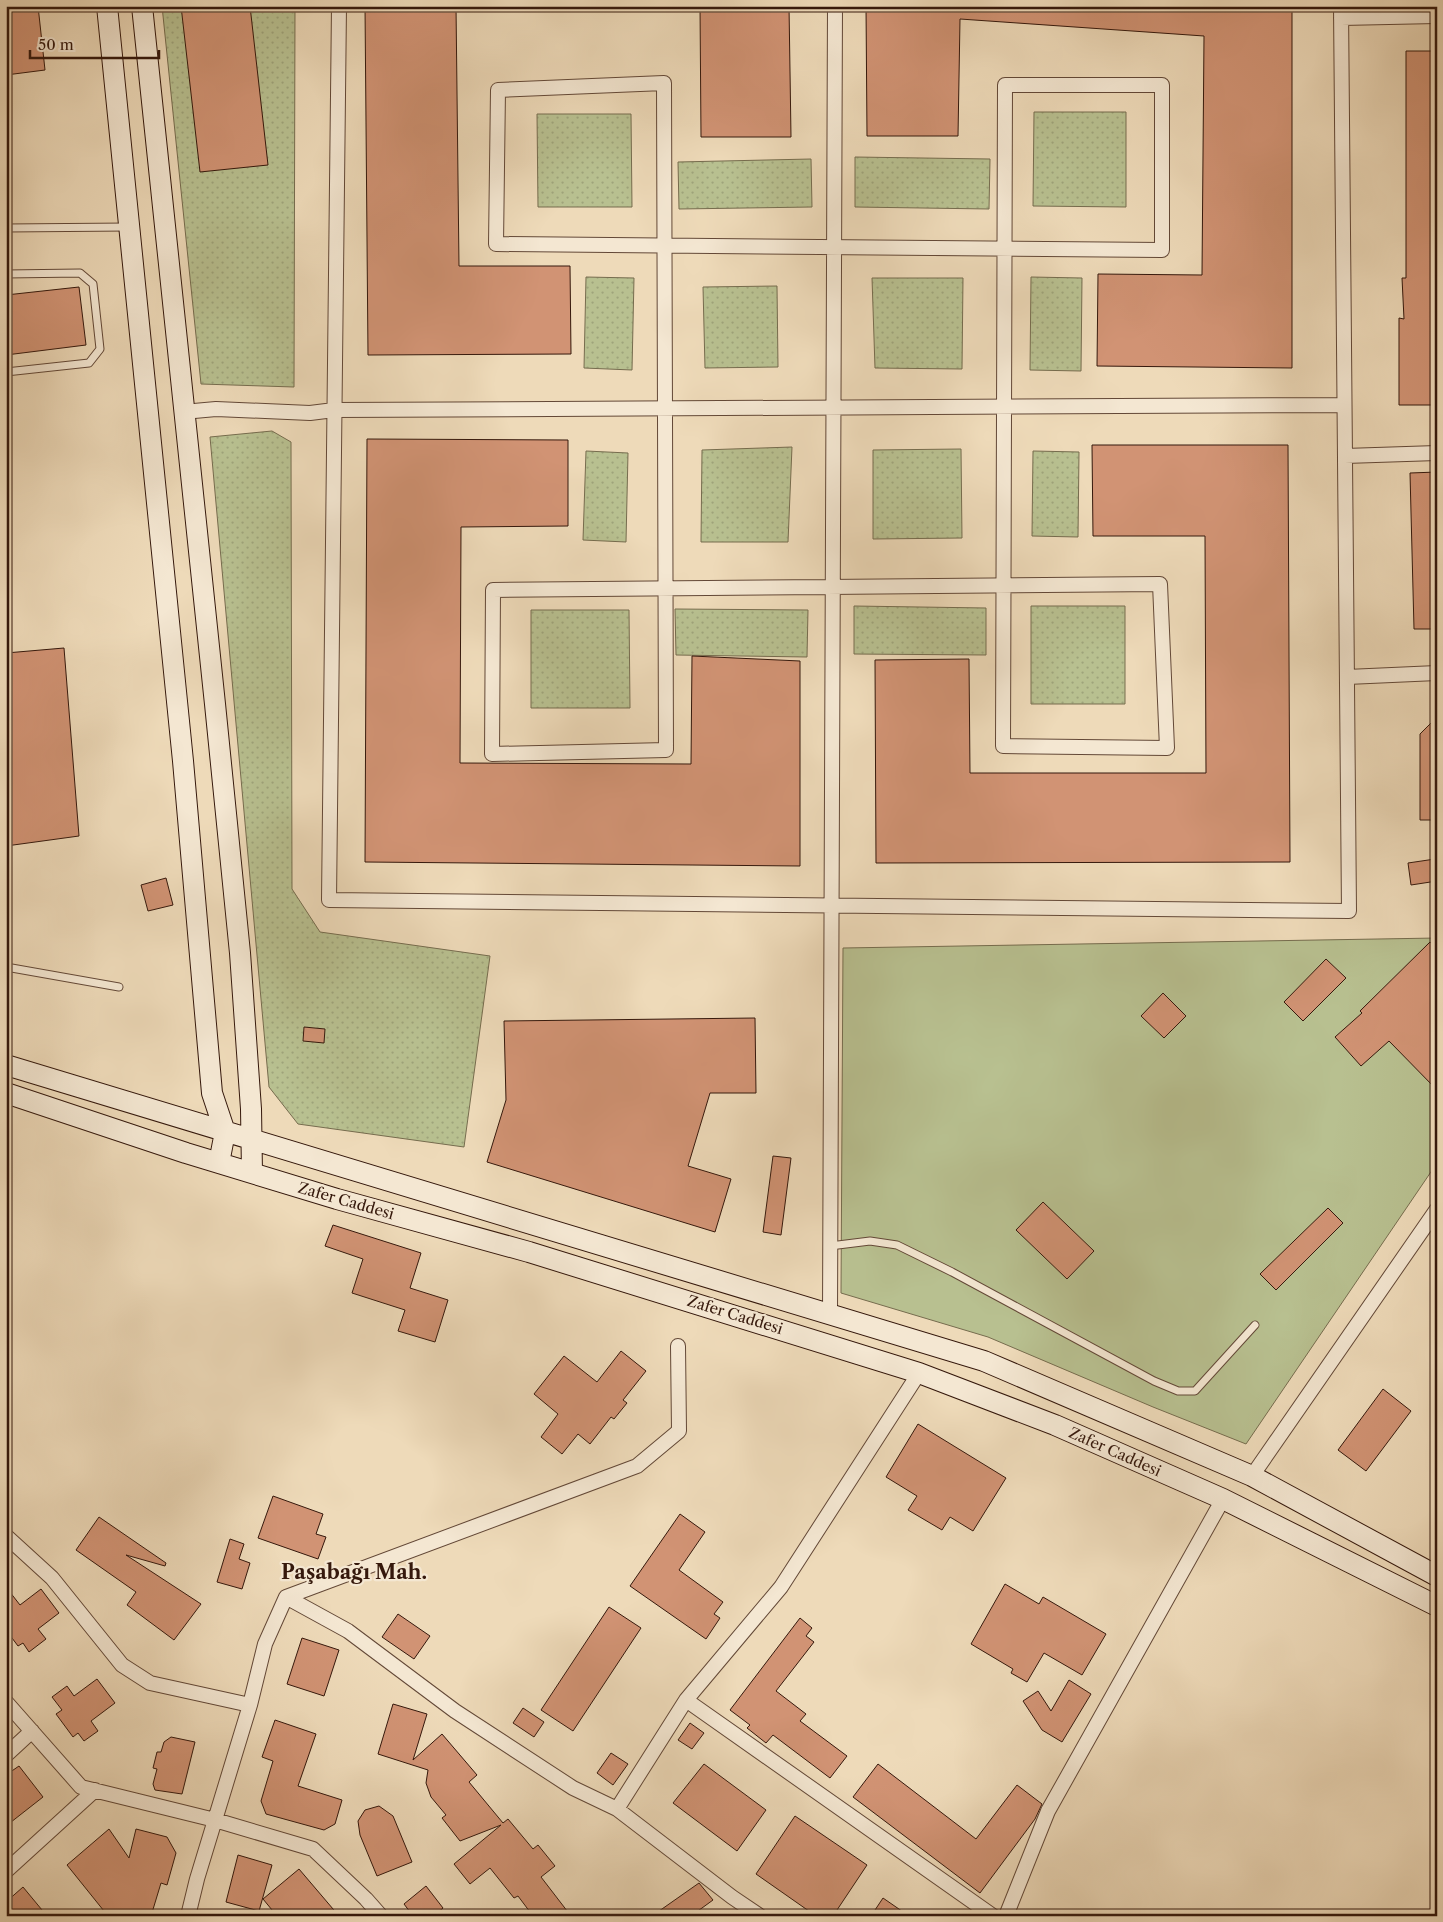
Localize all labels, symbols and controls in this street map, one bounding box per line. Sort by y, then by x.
scale bar [30,28,159,60]
text: 50 m [38,35,74,54]
street label: Zafer Caddesi [296,1178,397,1223]
street label: Zafer Caddesi [685,1291,786,1338]
street label: Zafer Caddesi [1066,1423,1165,1481]
district label: Paşabağı Mah. [281,1560,427,1584]

